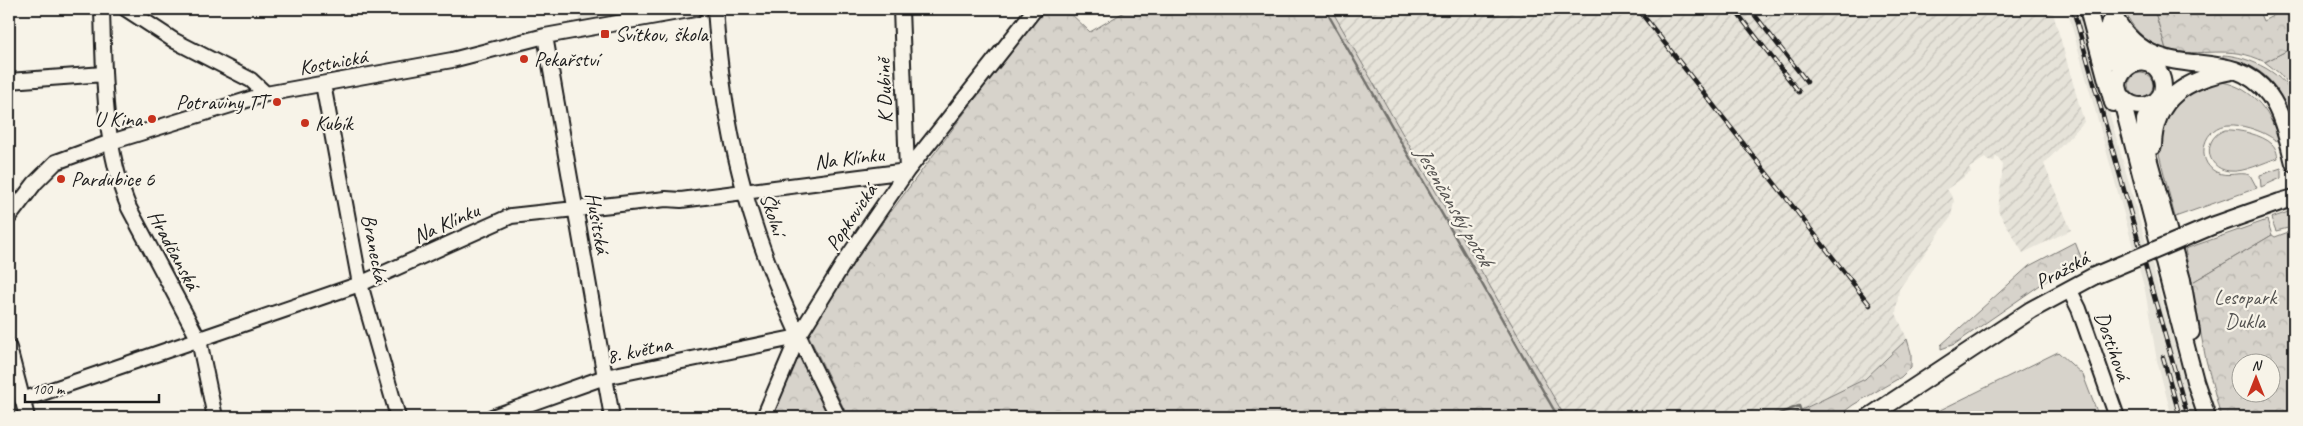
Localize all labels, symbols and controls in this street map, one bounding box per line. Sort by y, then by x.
place label: Svítkov, škola [615,21,709,47]
marker: Svítkov, škola [599,28,611,40]
street label: Kostnická [297,43,371,81]
place label: Pekařství [534,46,603,72]
marker: Pekařství [518,53,530,65]
street label: K Dubině [870,55,898,124]
place label: Potraviny TT [176,89,272,115]
marker: Potraviny TT [271,96,283,108]
place label: U Kina [94,106,144,132]
place label: Kubík [315,110,355,136]
marker: U Kina [146,113,158,125]
marker: Kubík [299,117,311,129]
water label: Jesenčanský potok [1408,140,1501,274]
street label: Na Klínku [813,141,886,175]
place label: Pardubice 6 [71,166,155,192]
marker: Pardubice 6 [55,173,67,185]
street label: Popkovická [819,177,884,255]
street label: Husitská [580,190,616,257]
street label: Školní [754,190,793,242]
street label: Na Klínku [409,196,484,249]
street label: Hradčanská [142,206,207,296]
street label: Branecká [356,212,395,286]
street label: Pražská [2031,244,2095,295]
park label: Lesopark Dukla [2214,284,2278,334]
street label: Dostihová [2089,308,2137,385]
street label: 8. května [604,330,676,370]
north arrow [2230,354,2280,404]
text: N [2252,357,2263,374]
scale bar [25,371,159,403]
text: 100 m [32,380,66,399]

